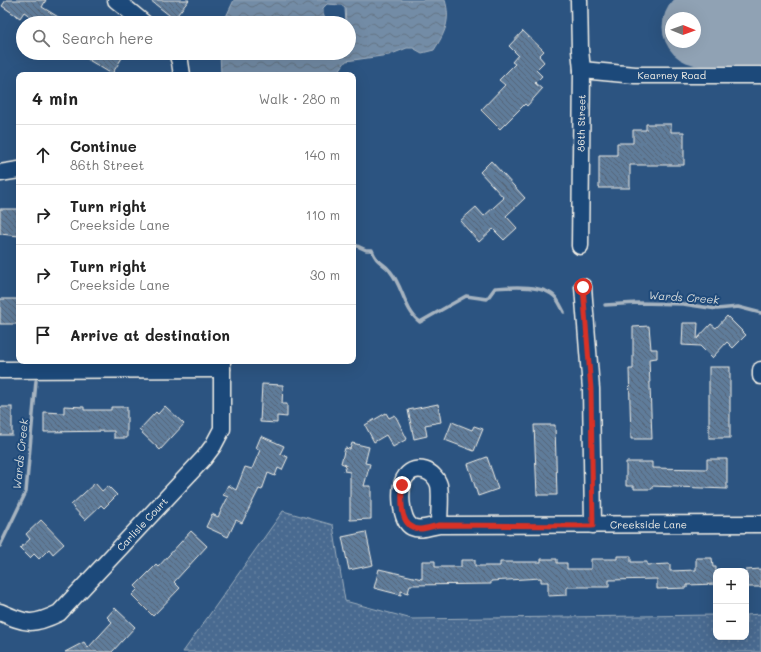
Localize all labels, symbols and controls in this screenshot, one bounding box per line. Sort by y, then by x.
north arrow [665,12,701,48]
search box [16,16,356,60]
icon: search [30,27,52,49]
text: Search here [62,28,153,48]
street label: Kearney Road [637,68,706,82]
text: 4 min [32,87,78,109]
text: Walk · 280 m [259,90,340,107]
street label: 86th Street [574,94,588,152]
text: Continue [70,136,137,156]
icon: ahead [32,144,54,166]
text: 140 m [304,146,340,163]
text: 86th Street [70,156,144,173]
text: Turn right [70,196,147,216]
icon: right [32,204,54,226]
text: 110 m [306,206,340,223]
text: Creekside Lane [70,216,170,233]
text: Turn right [70,256,147,276]
icon: right [32,264,54,286]
text: 30 m [310,266,340,283]
text: Creekside Lane [70,276,170,293]
route start [574,278,592,296]
water label: Wards Creek [648,287,720,307]
icon: arrive [32,324,54,346]
text: Arrive at destination [70,325,230,345]
water label: Wards Creek [9,418,31,490]
route end [393,476,411,494]
street label: Carlisle Court [113,494,171,554]
street label: Creekside Lane [610,517,687,531]
map controls [713,568,749,640]
button: + [713,568,749,604]
button: − [713,604,749,640]

